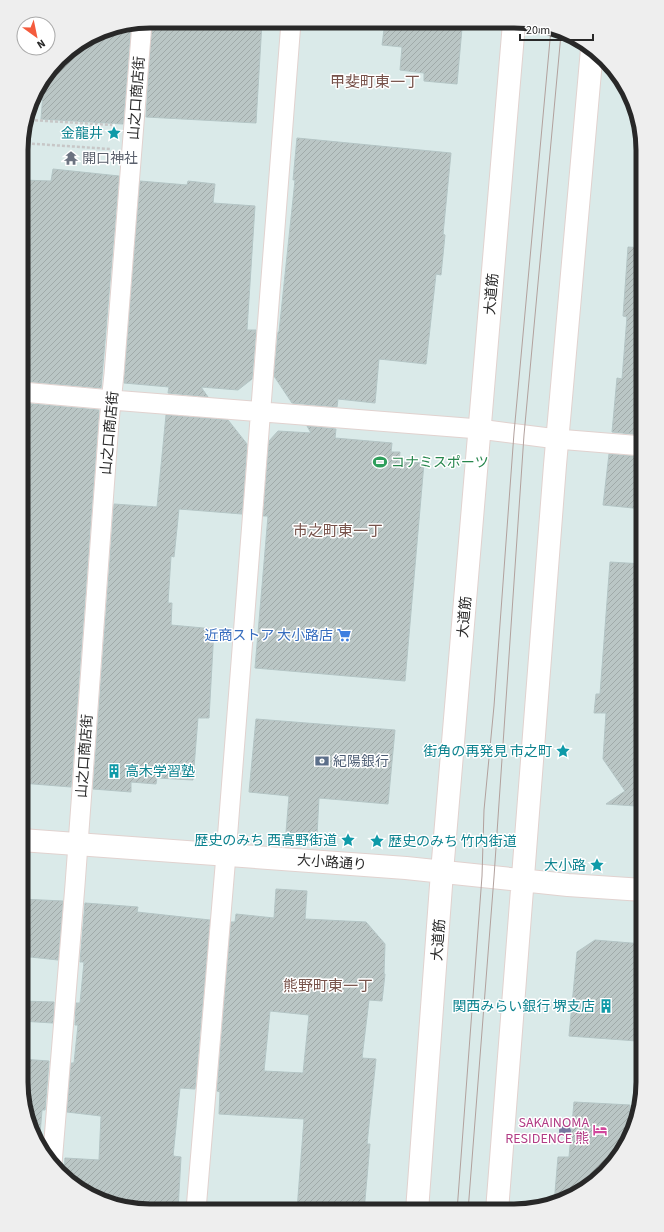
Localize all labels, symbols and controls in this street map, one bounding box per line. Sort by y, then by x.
north arrow [16,16,56,56]
scale bar [520,16,593,42]
text: 20 m [526,22,550,39]
text: N [34,36,48,52]
street label: 山之口商店街 [124,55,150,141]
district label: 甲斐町東一丁 [330,72,420,93]
place label: 金龍井 [61,124,103,144]
place icon: 金龍井 [106,125,122,141]
place label: 開口神社 [82,149,138,169]
temple icon: 開口神社 [63,150,79,166]
street label: 大道筋 [480,272,504,316]
street label: 山之口商店街 [96,390,124,476]
place label: コナミスポーツ [391,453,489,473]
sports icon: コナミスポーツ [372,454,388,470]
district label: 市之町東一丁 [293,521,383,542]
street label: 大道筋 [453,595,477,639]
place label: 近商ストア 大小路店 [204,626,333,646]
supermarket icon: 近商ストア 大小路店 [336,627,352,643]
street label: 山之口商店街 [72,713,98,799]
place label: 街角の再発見 市之町 [423,742,552,762]
place icon: 街角の再発見 市之町 [555,743,571,759]
place label: 紀陽銀行 [333,752,389,772]
bank icon: 紀陽銀行 [314,753,330,769]
place label: 高木学習塾 [125,762,195,782]
building icon: 高木学習塾 [106,763,122,779]
place label: 歴史のみち 西高野街道 [194,831,337,851]
place icon: 歴史のみち 西高野街道 [340,832,356,848]
place label: 歴史のみち 竹内街道 [388,832,517,852]
place icon: 歴史のみち 竹内街道 [369,833,385,849]
street label: 大小路通り [296,851,368,875]
place label: 大小路 [544,856,586,876]
place icon: 大小路 [589,857,605,873]
street label: 大道筋 [428,918,450,962]
district label: 熊野町東一丁 [283,976,373,997]
place label: 関西みらい銀行 堺支店 [452,997,595,1017]
building icon: 関西みらい銀行 堺支店 [598,998,614,1014]
place label: SAKAINOMA RESIDENCE 熊 [505,1113,589,1149]
hotel icon: SAKAINOMA RESIDENCE 熊 [592,1122,608,1138]

